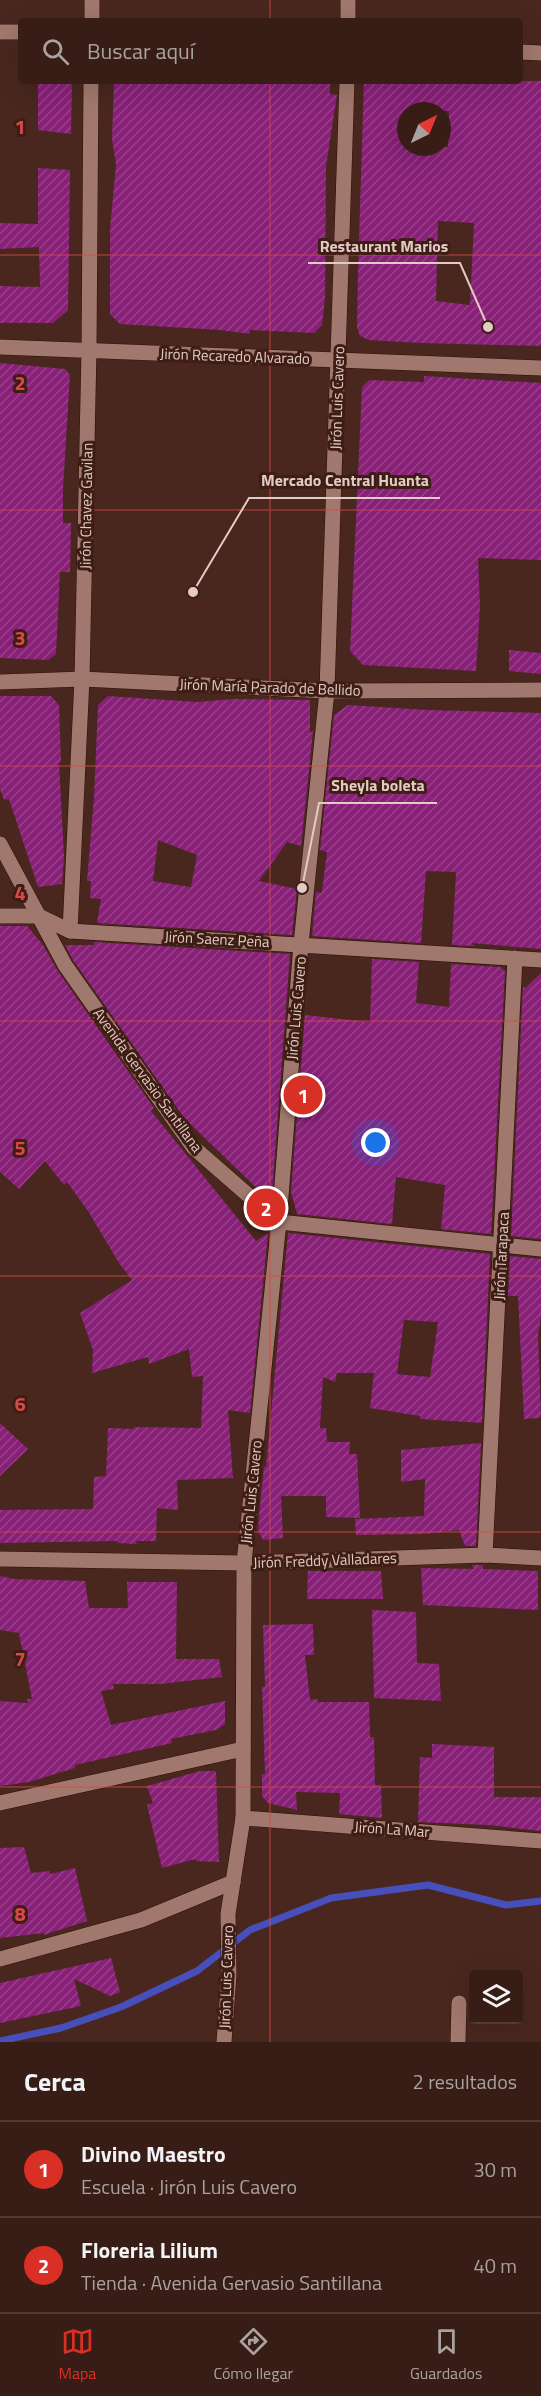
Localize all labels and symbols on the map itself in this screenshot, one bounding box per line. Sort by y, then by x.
north arrow [397,102,451,156]
text: 1 [14,111,26,142]
callout: Restaurant Marios [308,229,460,263]
text: Restaurant Marios [320,234,448,258]
street label: Jirón Recaredo Alvarado [160,342,310,370]
street label: Jirón Luis Cavero [324,346,350,450]
text: 2 [14,367,26,398]
street label: Jirón Chavez Gavilan [73,443,99,569]
callout: Mercado Central Huanta [249,464,440,498]
text: Mercado Central Huanta [261,468,429,492]
text: 3 [14,622,26,653]
street label: Jirón María Parado de Bellido [179,672,361,702]
callout: Sheyla boleta [319,769,437,803]
text: Sheyla boleta [331,773,425,797]
text: 4 [14,877,26,908]
street label: Jirón Saenz Peña [164,925,271,953]
street label: Jirón Luis Cavero [280,955,312,1061]
street label: Avenida Gervasio Santillana [88,1003,209,1157]
pin: 1 [284,1072,322,1118]
your location [361,1128,390,1157]
text: 5 [14,1132,26,1163]
pin: 2 [246,1186,286,1230]
street label: Jirón Tarapaca [487,1211,515,1301]
text: 6 [14,1388,26,1419]
street label: Jirón Luis Cavero [234,1439,268,1545]
street label: Jirón Freddy Valladares [253,1546,397,1574]
text: 7 [14,1643,26,1674]
street label: Jirón La Mar [354,1815,430,1843]
text: 8 [14,1898,26,1929]
street label: Jirón Luis Cavero [213,1925,239,2029]

